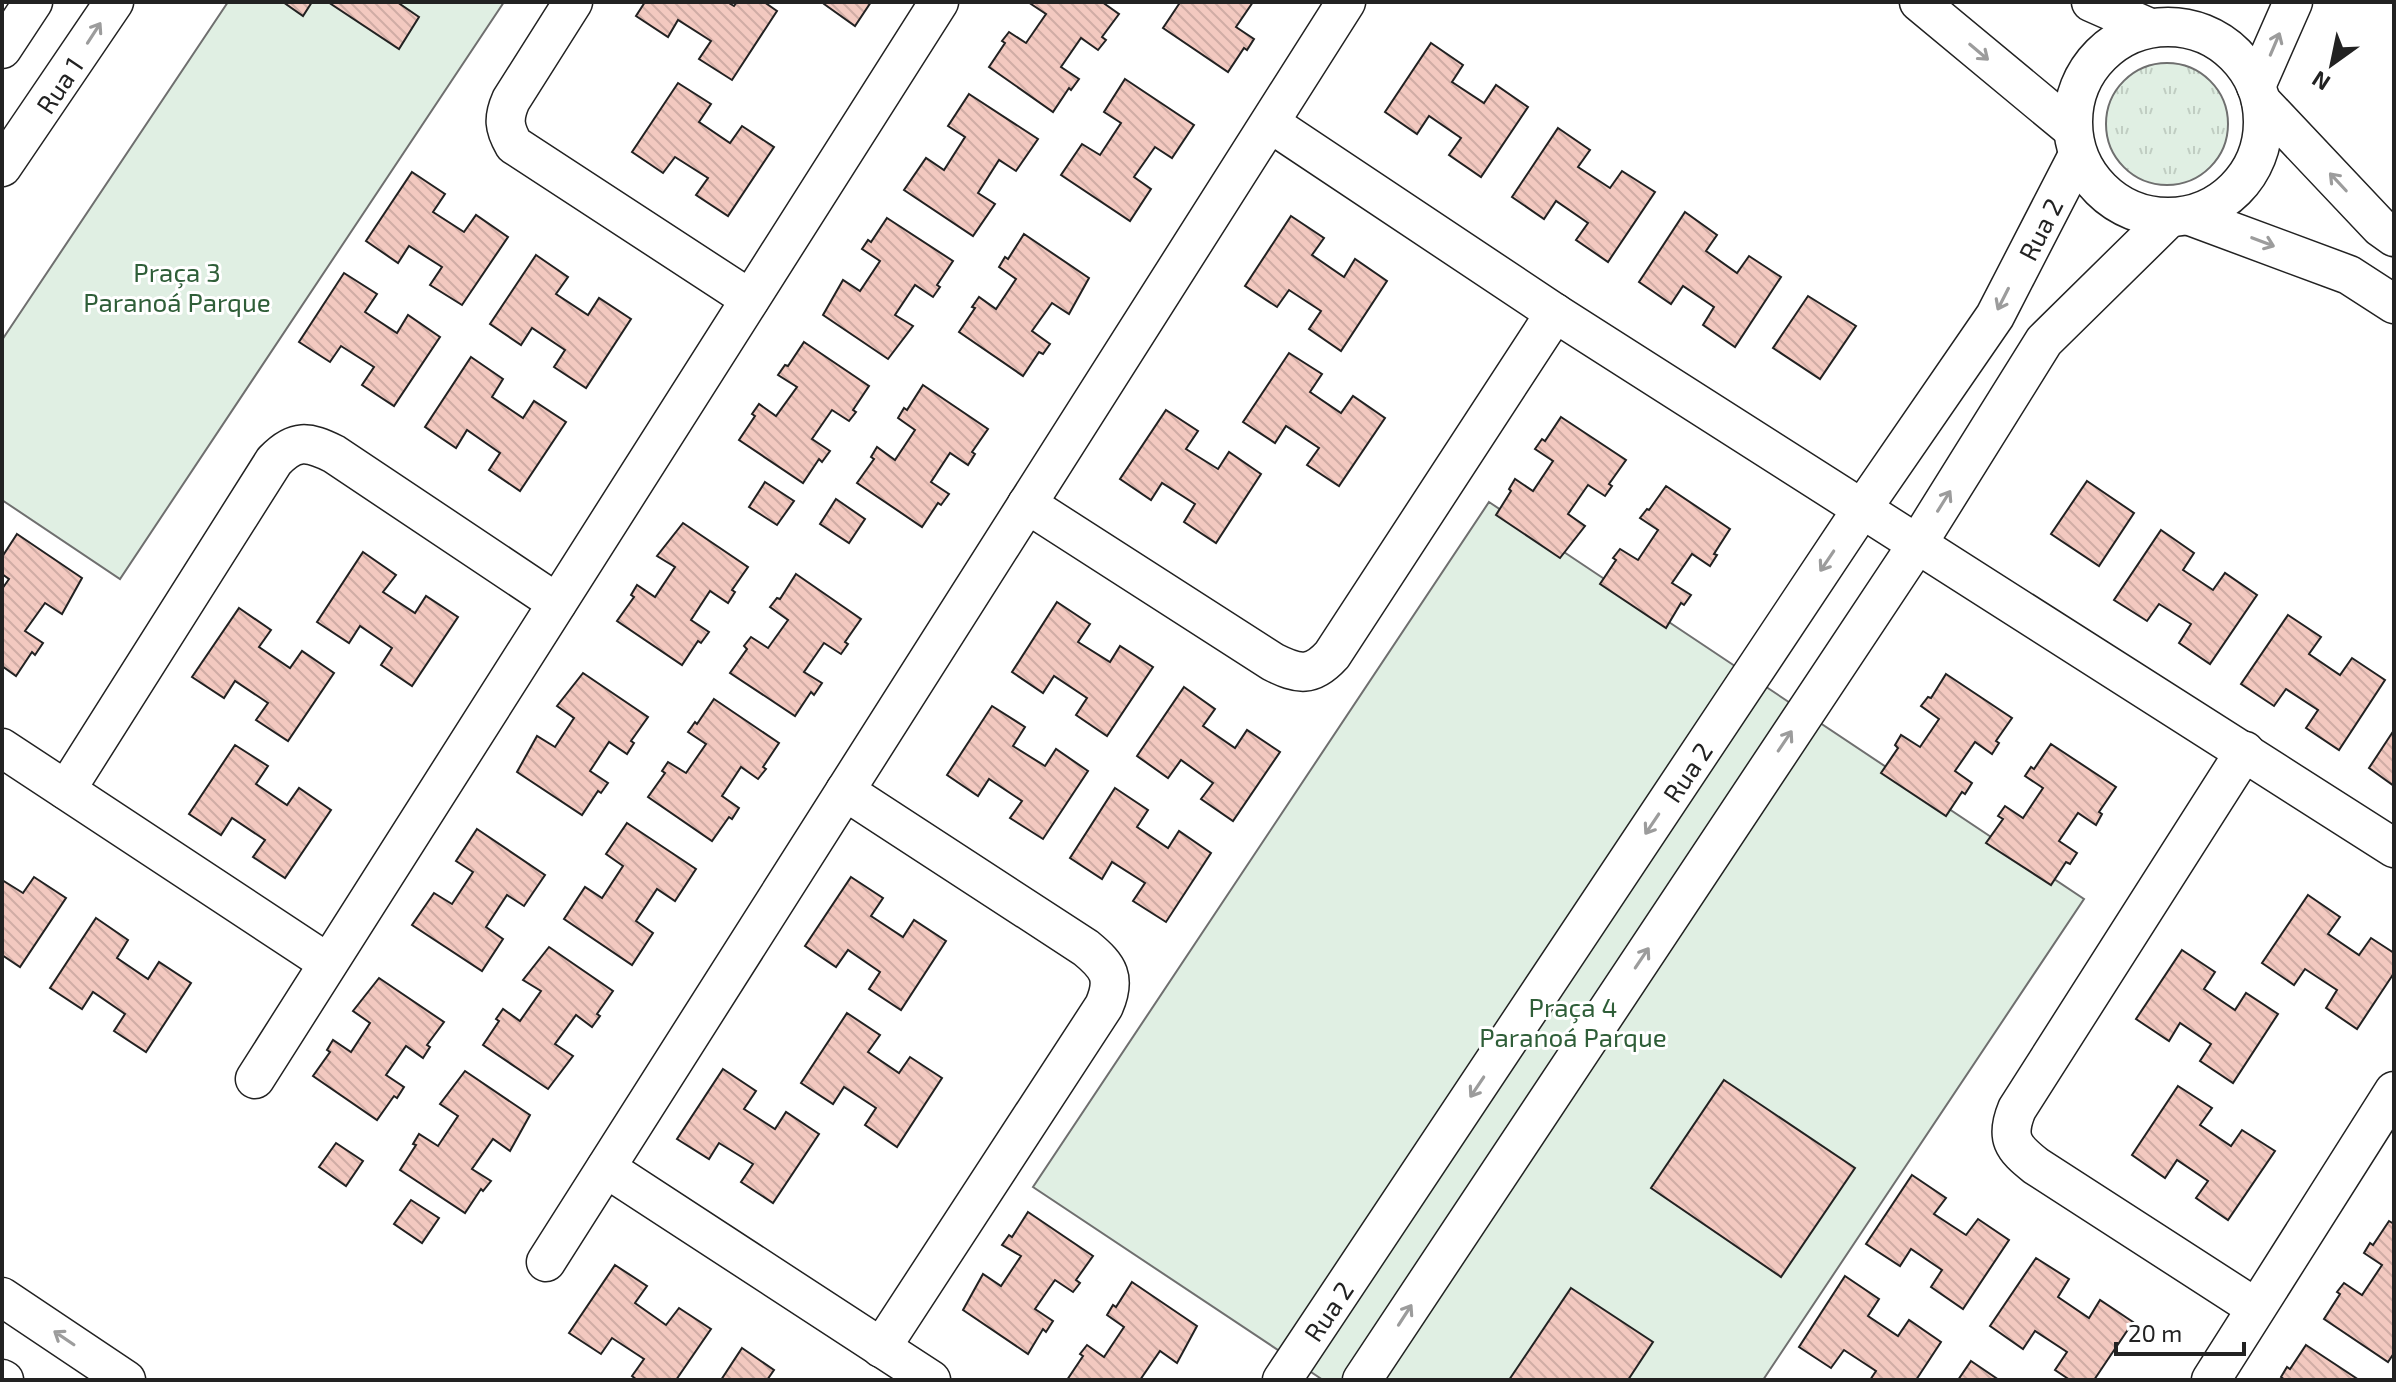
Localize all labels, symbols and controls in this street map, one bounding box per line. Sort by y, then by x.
one-way arrow [85,23,102,45]
north arrow [2292,24,2372,104]
one-way arrow [2268,32,2283,57]
one-way arrow [1969,43,1989,61]
street label: Rua 1 [29,51,89,119]
text: N [2307,66,2334,97]
one-way arrow [2330,173,2348,193]
street label: Rua 2 [2011,193,2069,265]
one-way arrow [2250,236,2275,250]
park label: Praça 3 Paranoá Parque [83,256,271,317]
one-way arrow [1995,287,2011,311]
one-way arrow [1936,490,1952,513]
one-way arrow [1819,550,1835,572]
one-way arrow [1777,731,1794,753]
street label: Rua 2 [1656,736,1718,808]
one-way arrow [1644,813,1660,835]
one-way arrow [1634,948,1650,970]
park label: Praça 4 Paranoá Parque [1479,991,1667,1052]
one-way arrow [1468,1076,1485,1098]
street label: Rua 2 [1297,1275,1359,1347]
one-way arrow [1398,1304,1414,1327]
scale bar [2116,1306,2244,1356]
text: 20 m [2128,1318,2182,1347]
one-way arrow [53,1330,76,1346]

